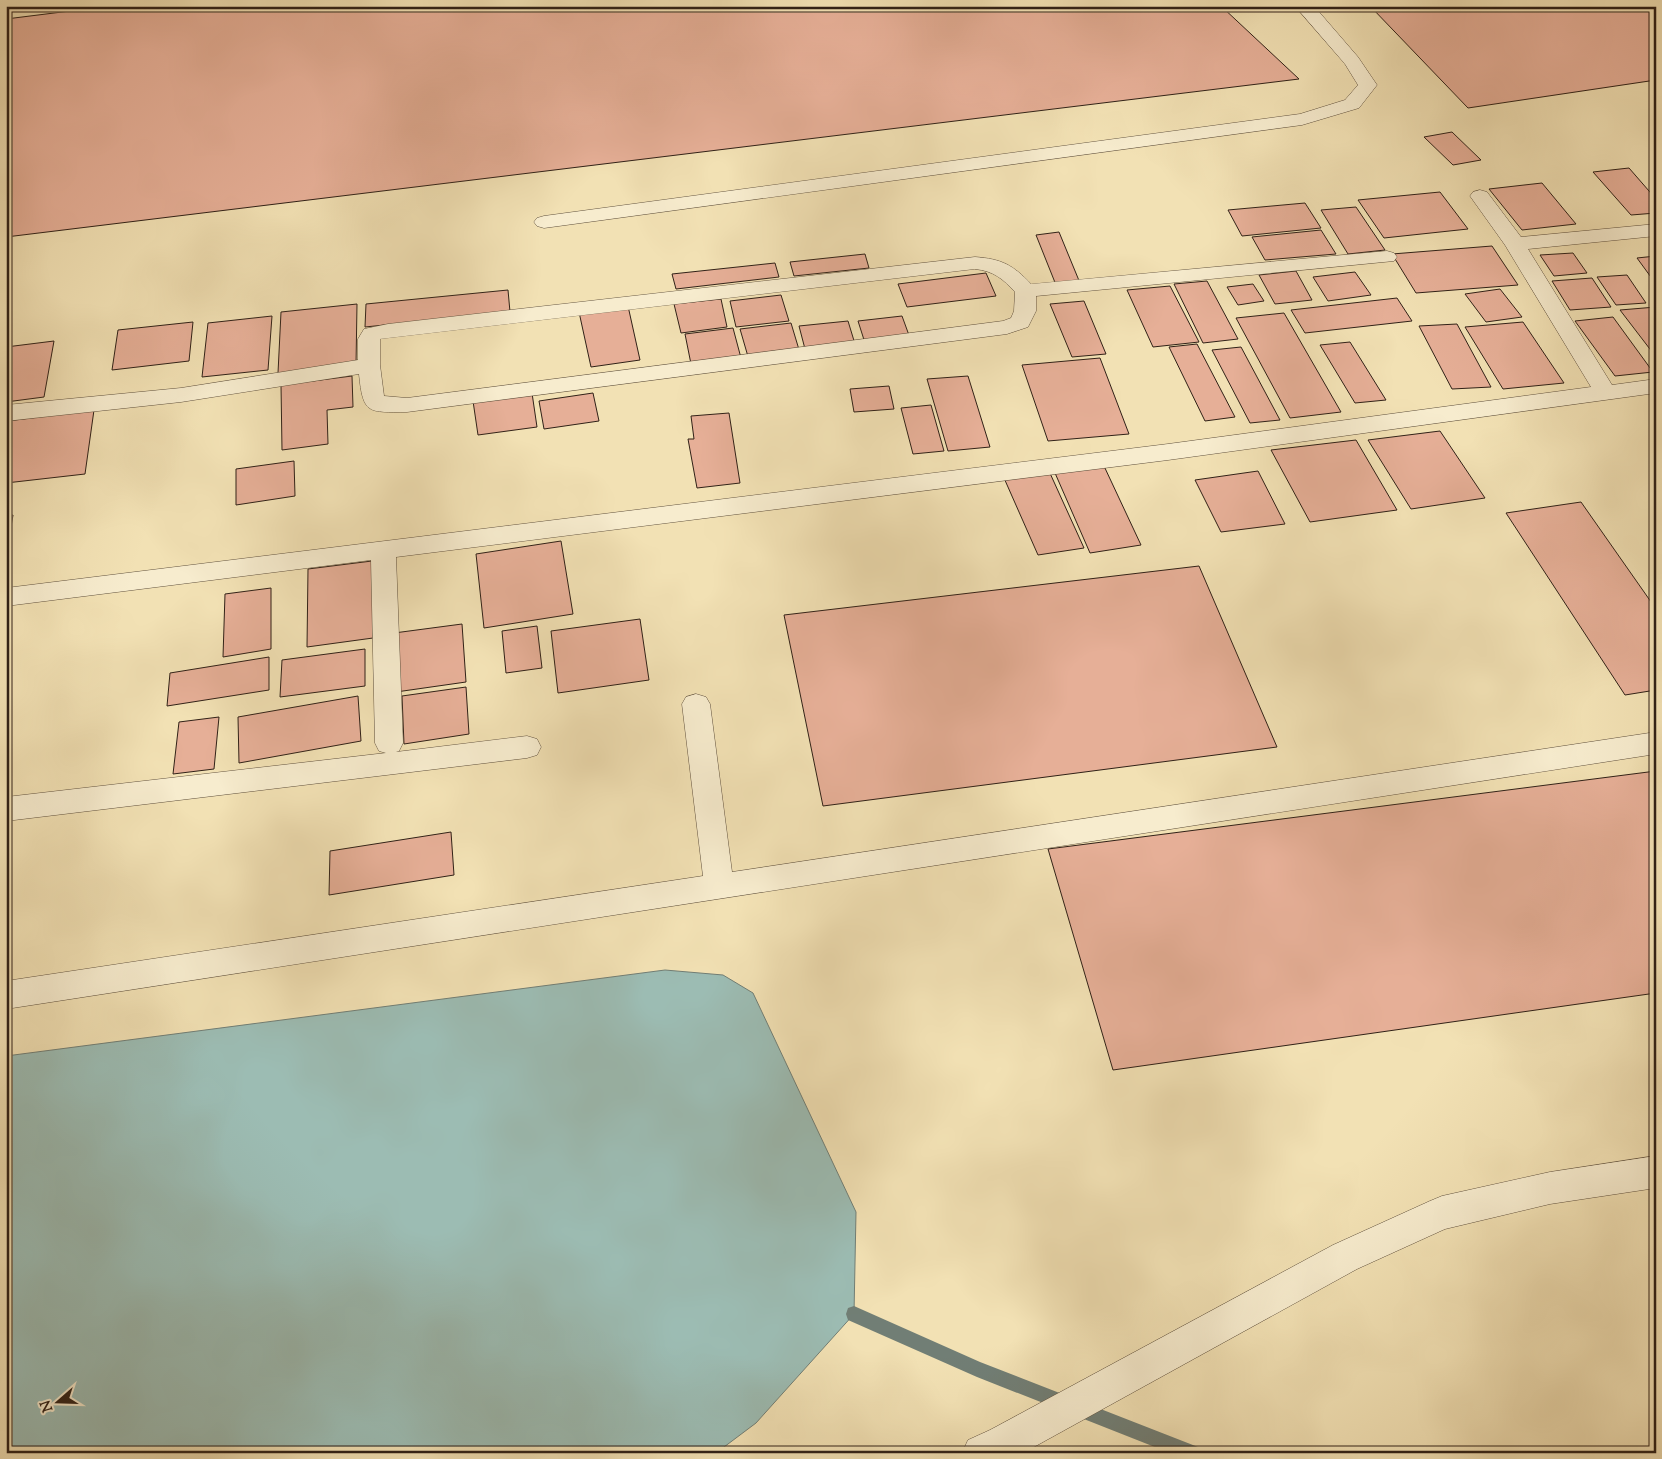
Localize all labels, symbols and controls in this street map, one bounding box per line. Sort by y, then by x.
north arrow [32,1376,82,1426]
text: N [36,1397,59,1414]

